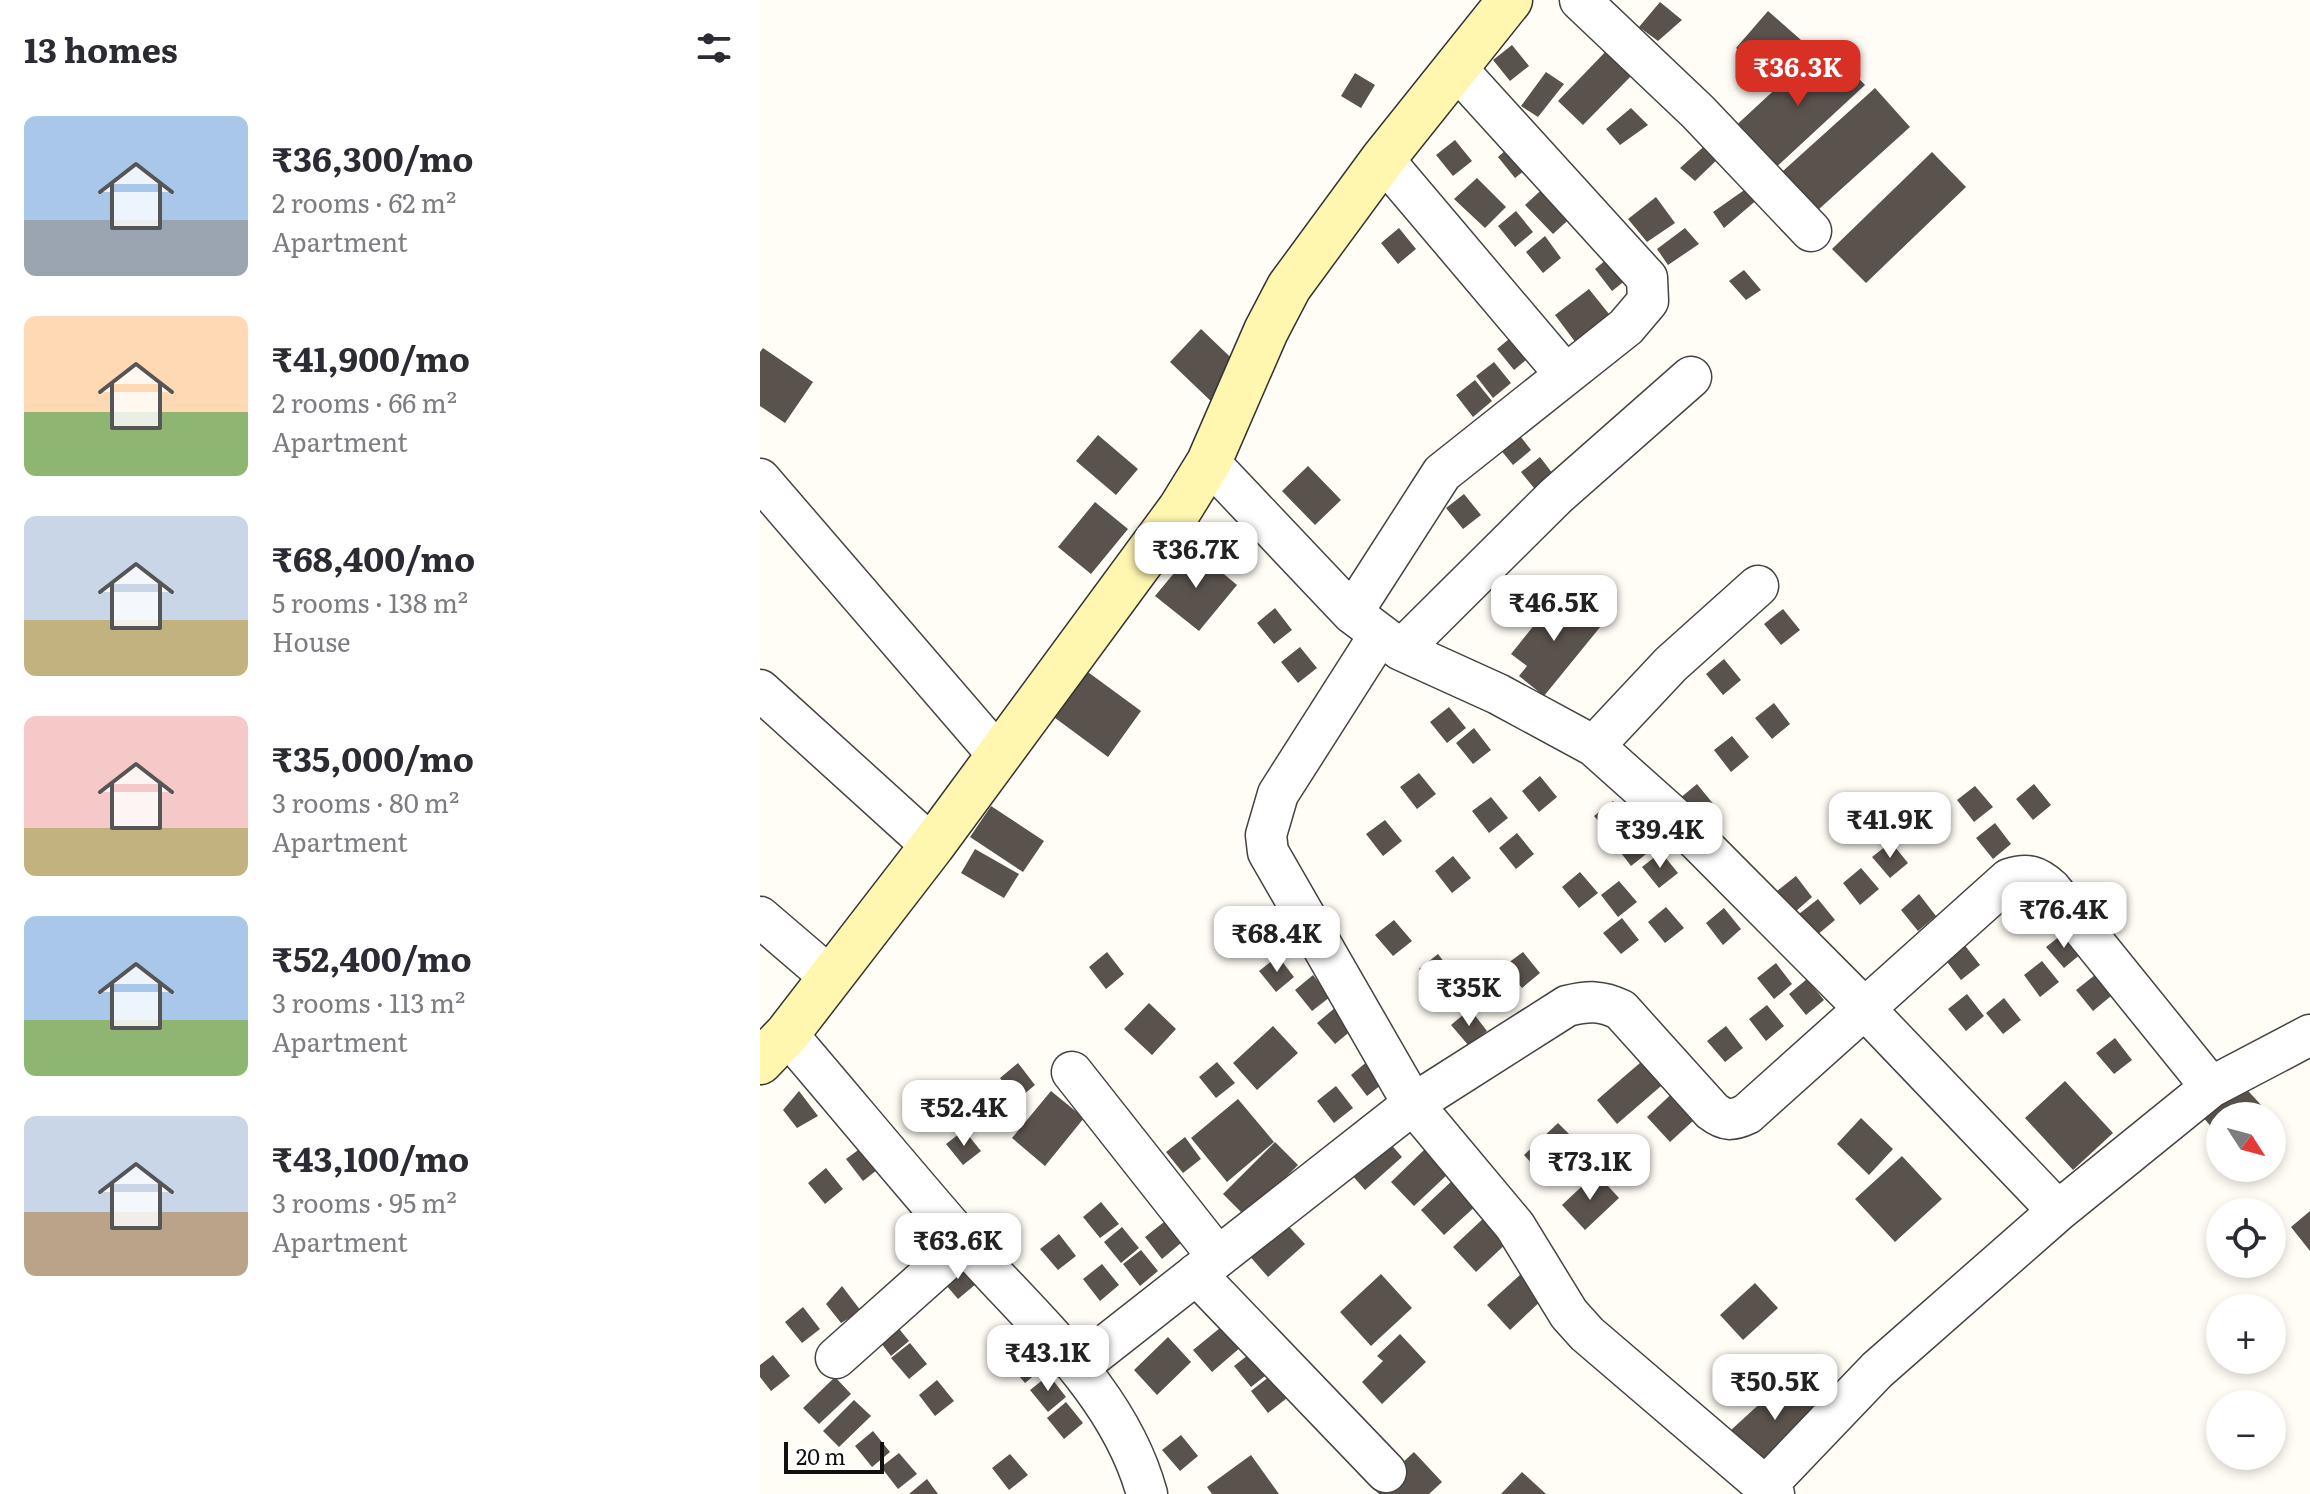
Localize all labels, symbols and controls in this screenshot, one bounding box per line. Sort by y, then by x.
text: 13 homes [24,23,178,73]
icon: filters [692,26,736,70]
pin: ₹36.3K [1733,40,1863,108]
text: ₹36.3K [1753,46,1843,85]
text: ₹36,300/mo [272,132,474,182]
icon: home [88,148,184,244]
text: 2 rooms · 62 m² [272,182,456,221]
text: Apartment [272,221,408,260]
text: ₹41,900/mo [272,332,470,382]
icon: home [88,348,184,444]
text: 2 rooms · 66 m² [272,382,457,421]
text: Apartment [272,421,408,460]
pin: ₹36.7K [1131,522,1261,590]
text: ₹36.7K [1153,528,1239,567]
text: ₹68,400/mo [272,532,475,582]
icon: home [88,548,184,644]
pin: ₹46.5K [1489,575,1619,643]
text: ₹46.5K [1509,581,1599,620]
text: 5 rooms · 138 m² [272,582,468,621]
text: House [272,621,350,660]
text: ₹35,000/mo [272,732,474,782]
icon: home [88,748,184,844]
text: 3 rooms · 80 m² [272,782,459,821]
pin: ₹41.9K [1825,792,1955,860]
text: ₹41.9K [1847,798,1933,837]
pin: ₹39.4K [1595,802,1725,870]
text: ₹39.4K [1616,808,1705,847]
text: Apartment [272,821,408,860]
pin: ₹76.4K [1999,882,2129,950]
text: ₹76.4K [2020,888,2108,927]
pin: ₹68.4K [1212,906,1342,974]
text: ₹68.4K [1232,912,1322,951]
text: ₹52,400/mo [272,932,472,982]
icon: home [88,948,184,1044]
pin: ₹35K [1422,960,1516,1028]
text: ₹35K [1437,966,1501,1005]
text: 3 rooms · 113 m² [272,982,465,1021]
text: Apartment [272,1021,408,1060]
pin: ₹52.4K [899,1080,1029,1148]
text: ₹52.4K [920,1086,1008,1125]
north arrow [2206,1102,2286,1182]
map controls [2206,1102,2286,1470]
text: ₹43,100/mo [272,1132,469,1182]
pin: ₹73.1K [1525,1134,1655,1202]
text: ₹73.1K [1548,1140,1632,1179]
icon: home [88,1148,184,1244]
text: 3 rooms · 95 m² [272,1182,457,1221]
button: locate [2206,1198,2286,1278]
pin: ₹63.6K [893,1213,1023,1281]
text: ₹63.6K [913,1219,1003,1258]
text: Apartment [272,1221,408,1260]
button: + [2206,1294,2286,1374]
pin: ₹43.1K [983,1325,1113,1393]
text: ₹43.1K [1005,1331,1091,1370]
pin: ₹50.5K [1710,1354,1840,1422]
text: ₹50.5K [1730,1360,1820,1399]
button: − [2206,1390,2286,1470]
scale bar [784,1438,884,1474]
text: 20 m [796,1439,846,1472]

